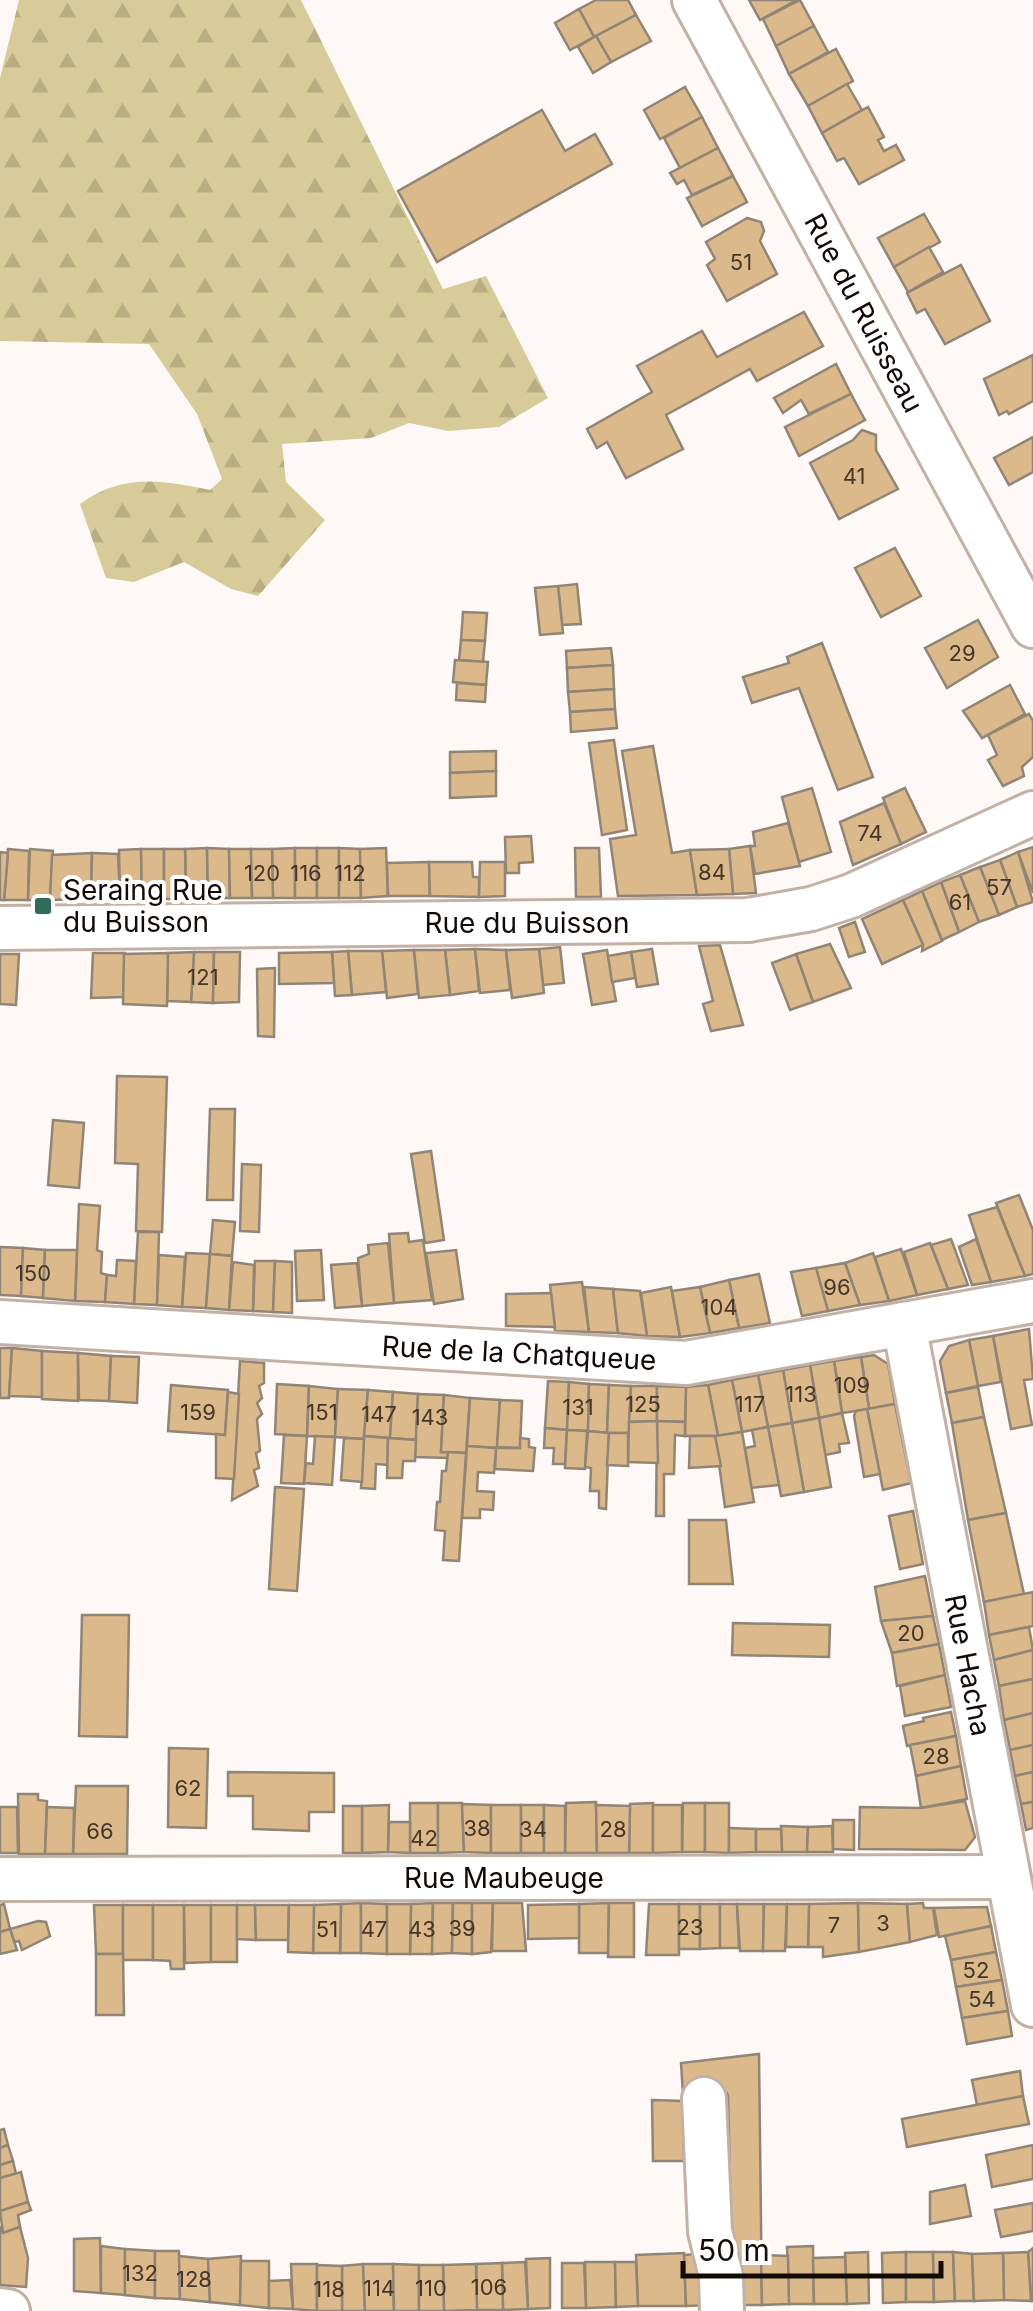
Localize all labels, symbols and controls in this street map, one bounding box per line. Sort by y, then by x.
street label: Rue du Ruisseau [797,208,931,418]
house number: 51 [730,249,752,275]
house number: 41 [843,463,865,489]
house number: 29 [948,640,976,666]
house number: 74 [857,820,883,846]
house number: 84 [698,859,726,885]
house number: 120 [244,860,280,886]
house number: 116 [290,860,322,886]
house number: 112 [334,860,366,886]
place label: Seraing Rue du Buisson [63,873,223,939]
house number: 57 [986,874,1012,900]
house number: 61 [949,889,971,915]
marker: Seraing Rue du Buisson [32,895,54,917]
street label: Rue du Buisson [425,906,629,940]
house number: 121 [187,964,219,990]
house number: 150 [15,1260,51,1286]
house number: 96 [823,1274,851,1300]
house number: 104 [700,1294,738,1320]
street label: Rue de la Chatqueue [381,1329,657,1377]
house number: 109 [834,1372,870,1398]
house number: 113 [785,1381,817,1407]
house number: 125 [625,1391,661,1417]
house number: 117 [735,1391,765,1417]
house number: 131 [562,1394,594,1420]
house number: 159 [180,1399,216,1425]
house number: 151 [306,1399,338,1425]
house number: 147 [361,1401,397,1427]
house number: 143 [412,1404,448,1430]
street label: Rue Hacha [938,1591,998,1739]
house number: 20 [897,1620,925,1646]
house number: 28 [922,1743,950,1769]
house number: 62 [174,1775,202,1801]
house number: 38 [463,1815,491,1841]
house number: 34 [519,1816,547,1842]
house number: 28 [599,1816,627,1842]
house number: 66 [86,1818,114,1844]
house number: 42 [410,1825,438,1851]
street label: Rue Maubeuge [404,1861,604,1895]
house number: 3 [876,1910,890,1936]
house number: 7 [828,1912,840,1938]
house number: 23 [676,1914,704,1940]
house number: 39 [448,1915,476,1941]
house number: 51 [316,1916,338,1942]
house number: 47 [361,1916,387,1942]
house number: 43 [408,1916,436,1942]
house number: 52 [963,1957,989,1983]
house number: 54 [968,1986,996,2012]
scale bar [683,2216,940,2278]
text: 50 m [698,2232,770,2268]
house number: 132 [122,2260,158,2286]
house number: 128 [176,2266,212,2292]
house number: 106 [471,2274,507,2300]
house number: 114 [363,2275,395,2301]
house number: 110 [415,2275,447,2301]
house number: 118 [313,2276,345,2302]

